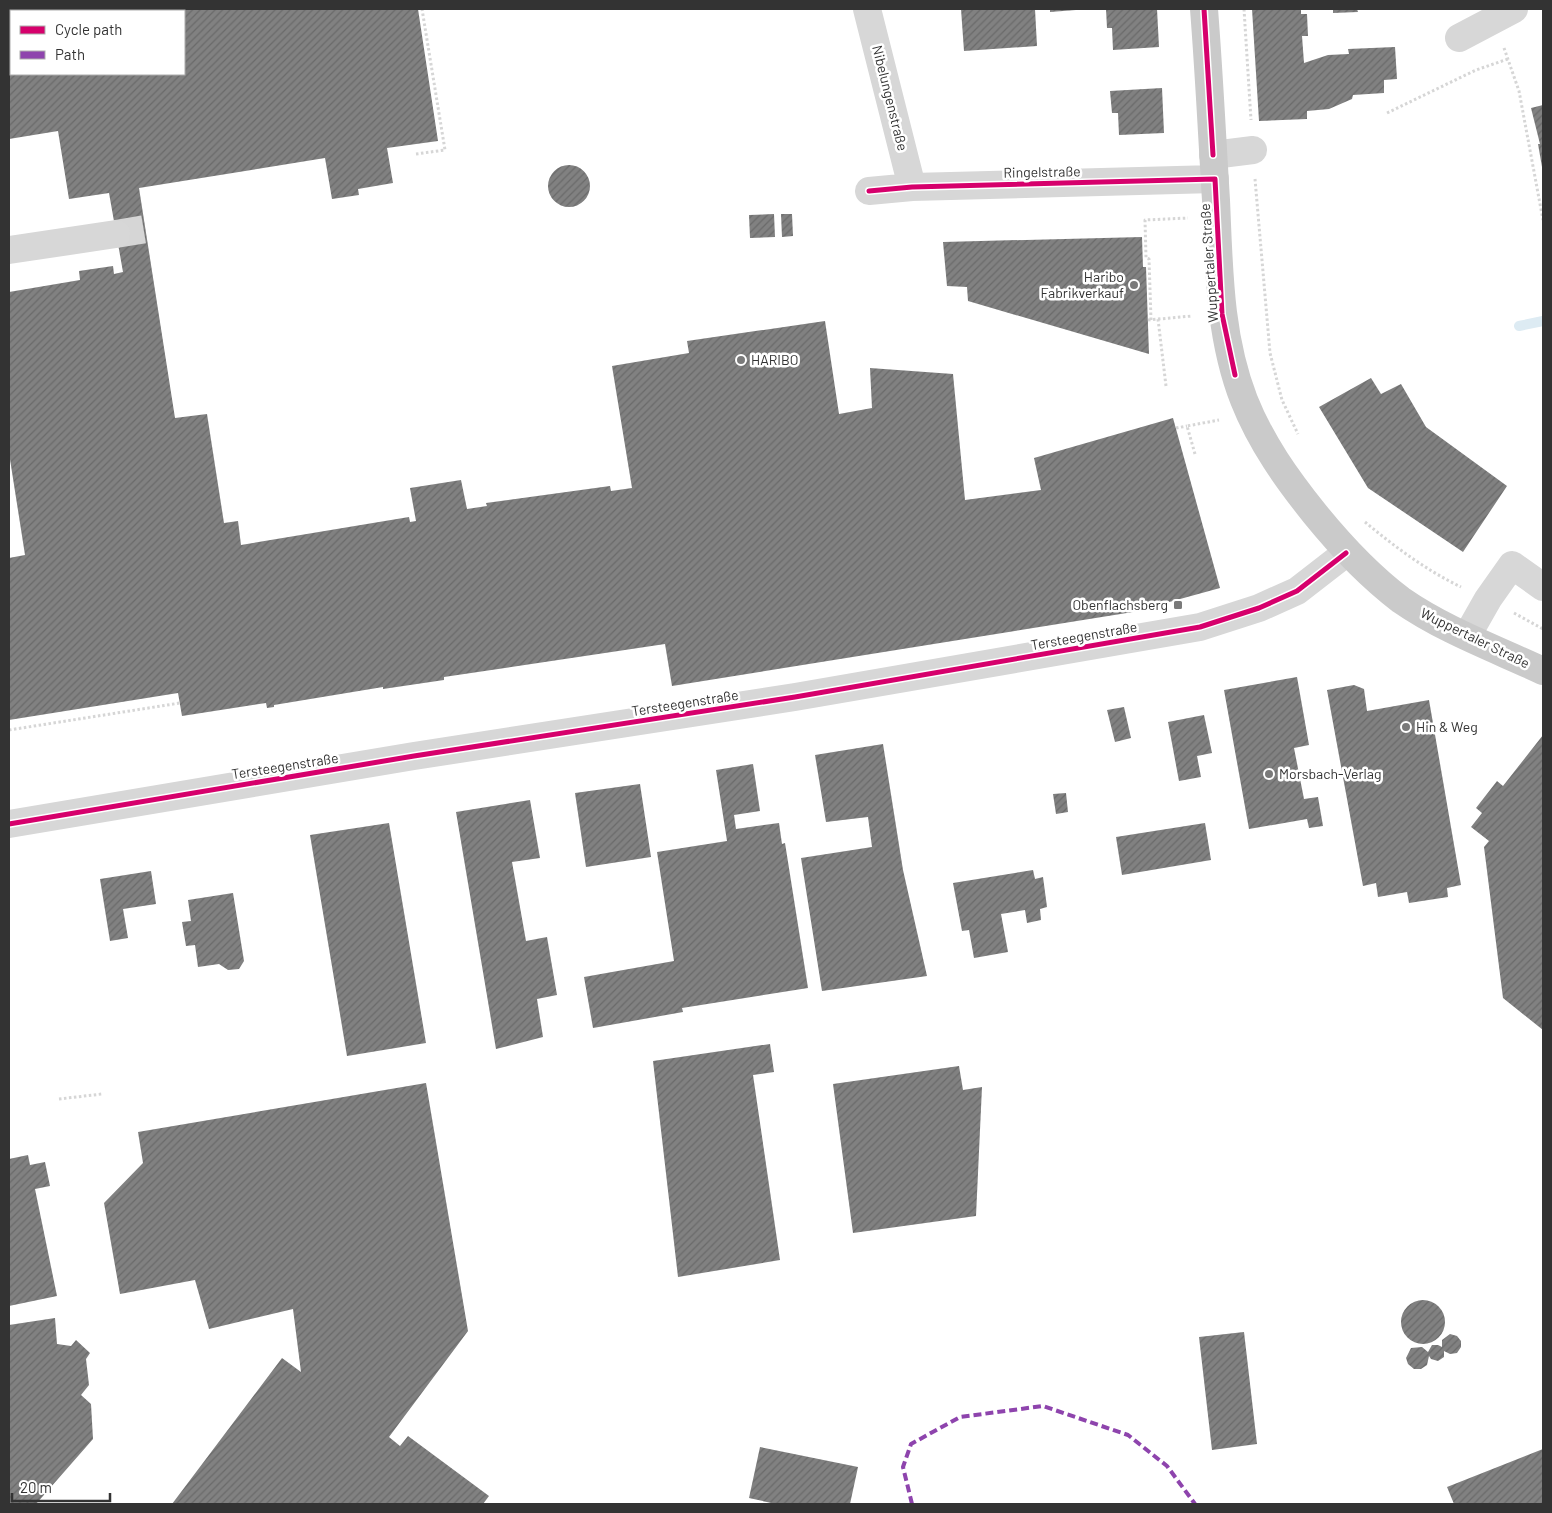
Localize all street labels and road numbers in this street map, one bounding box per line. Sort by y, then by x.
street label: Nibelungenstraße [869,43,912,152]
street label: Ringelstraße [1003,162,1081,181]
street label: Wuppertaler Straße [1196,203,1221,323]
street label: Wuppertaler Straße [1418,604,1533,671]
street label: Tersteegenstraße [1029,618,1138,653]
street label: Tersteegenstraße [630,686,740,719]
street label: Tersteegenstraße [230,749,340,782]

